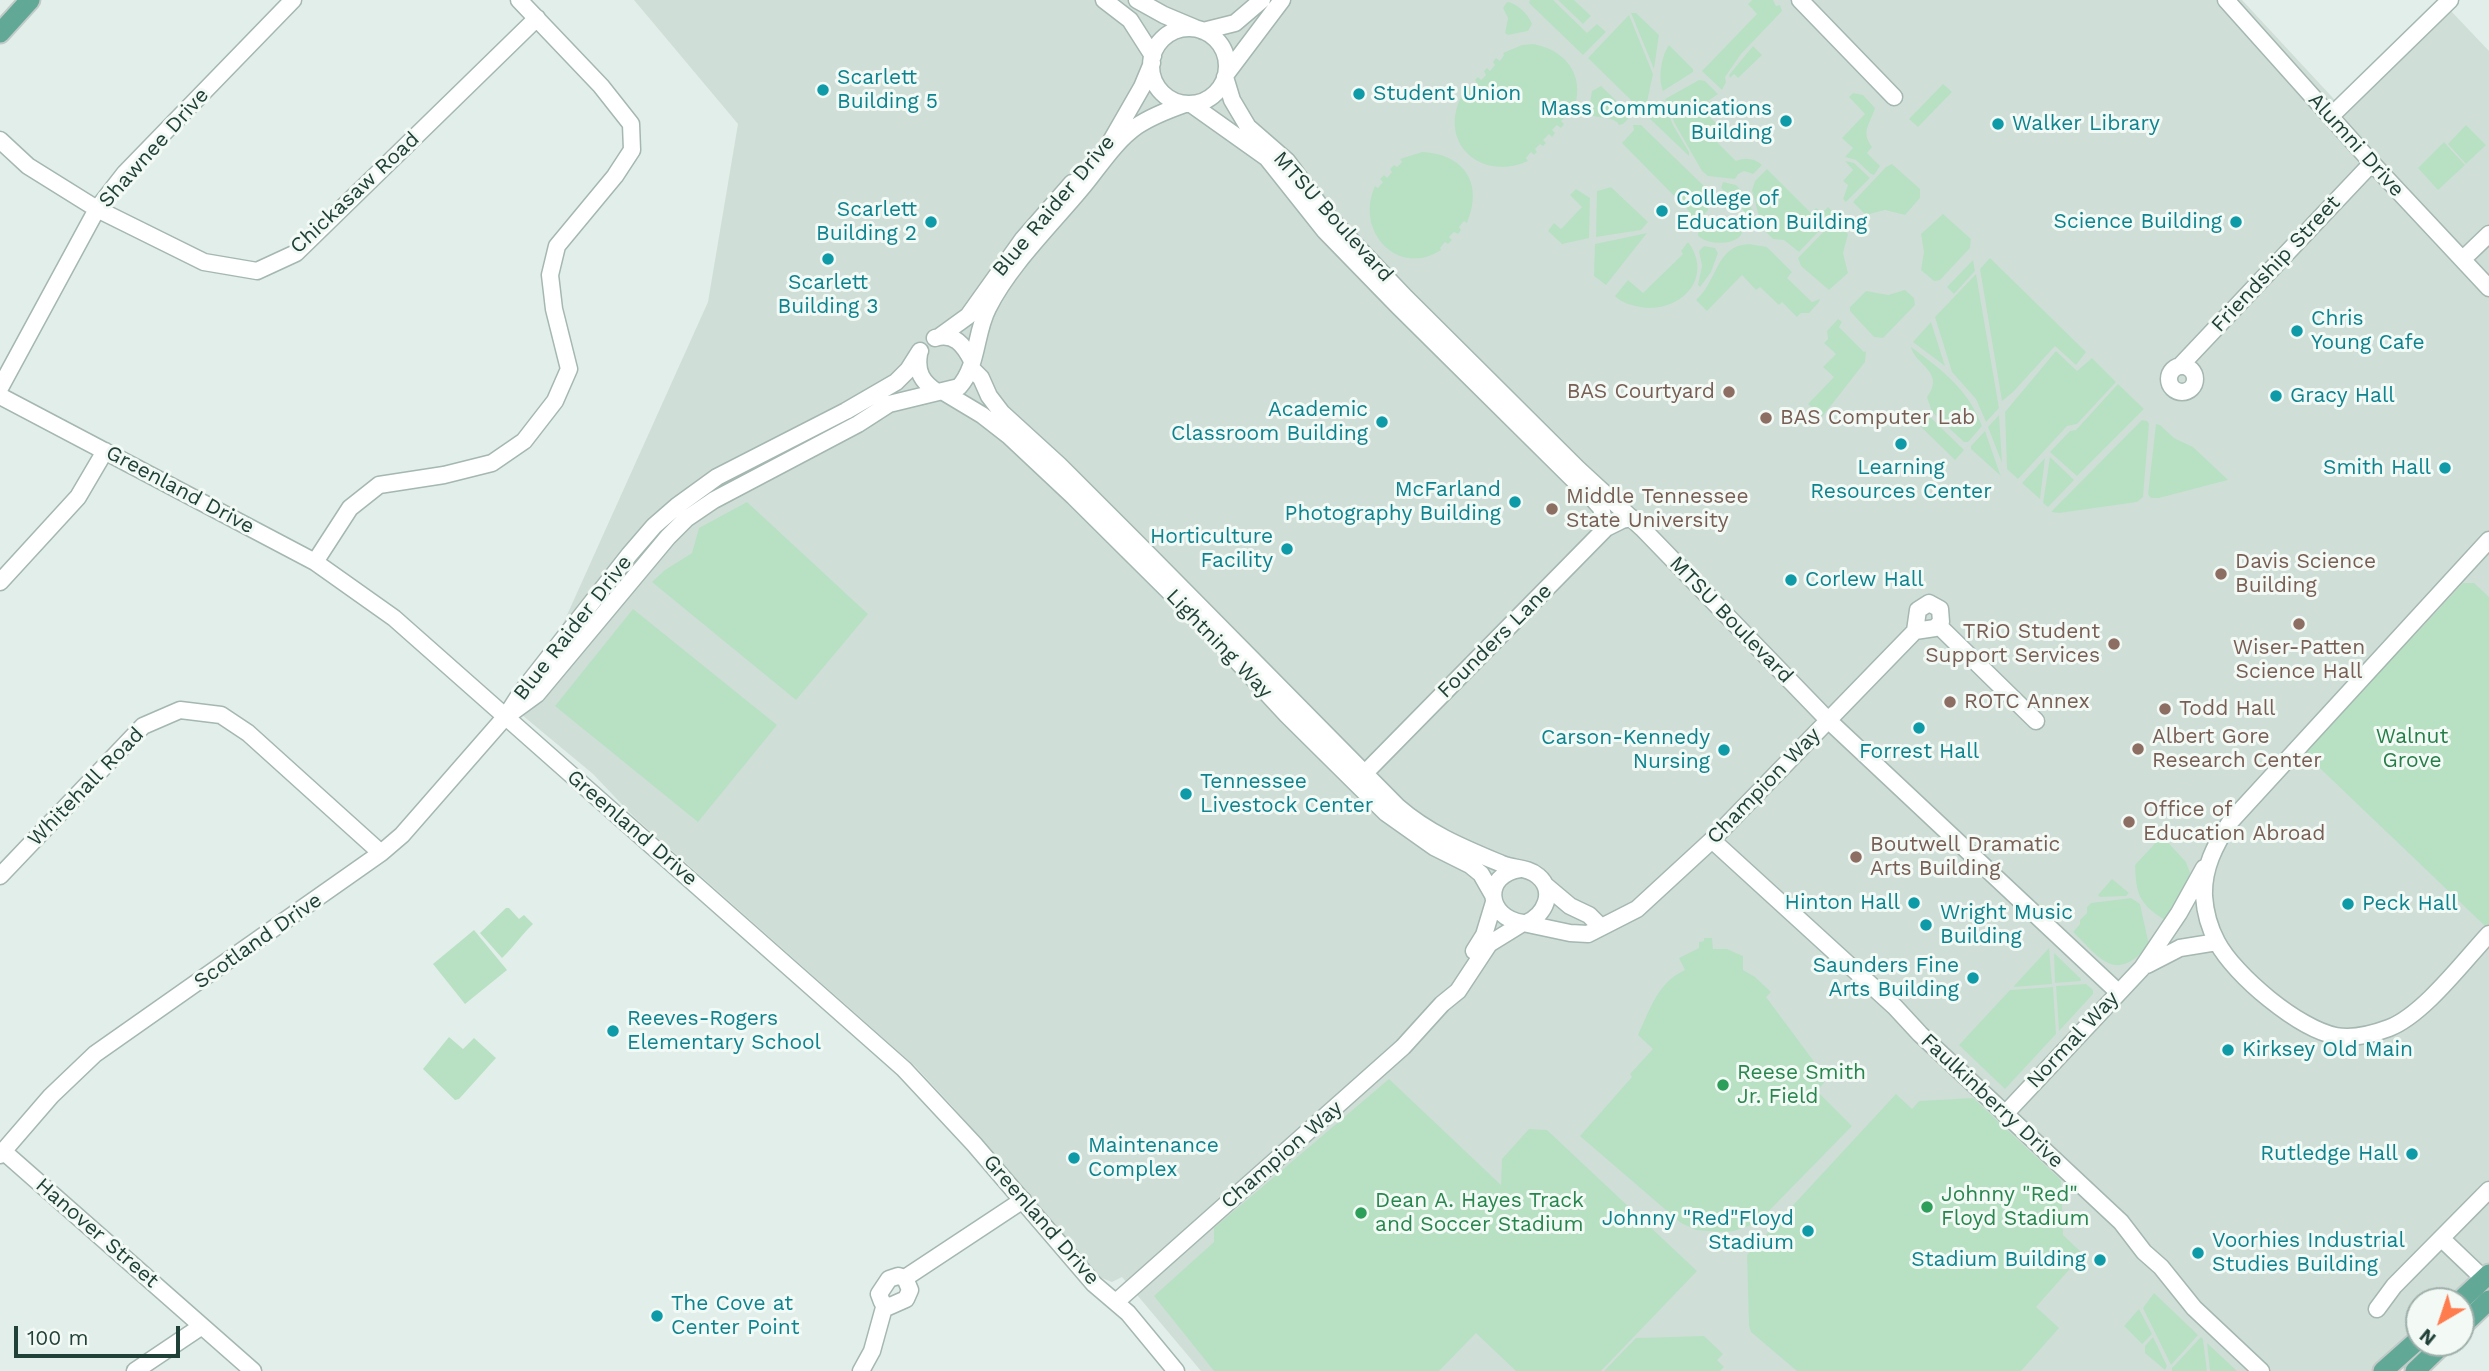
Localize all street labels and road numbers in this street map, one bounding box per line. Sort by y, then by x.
street label: Shawnee Drive [94,83,214,213]
street label: Alumni Drive [2303,88,2409,202]
street label: Chickasaw Road [285,127,425,259]
street label: Blue Raider Drive [987,130,1121,282]
street label: MTSU Boulevard [1268,147,1398,287]
street label: Friendship Street [2206,190,2346,338]
street label: Greenland Drive [101,440,259,540]
street label: Blue Raider Drive [509,550,637,706]
street label: MTSU Boulevard [1664,551,1798,689]
street label: Founders Lane [1433,579,1557,703]
street label: Lightning Way [1160,584,1278,704]
street label: Whitehall Road [23,722,149,852]
street label: Champion Way [1702,722,1826,850]
street label: Greenland Drive [562,765,702,891]
street label: Scotland Drive [189,888,327,994]
street label: Normal Way [2022,986,2124,1094]
street label: Faulkinberry Drive [1915,1028,2069,1174]
street label: Champion Way [1216,1096,1348,1214]
street label: Greenland Drive [978,1150,1104,1290]
street label: Hanover Street [30,1173,164,1293]

